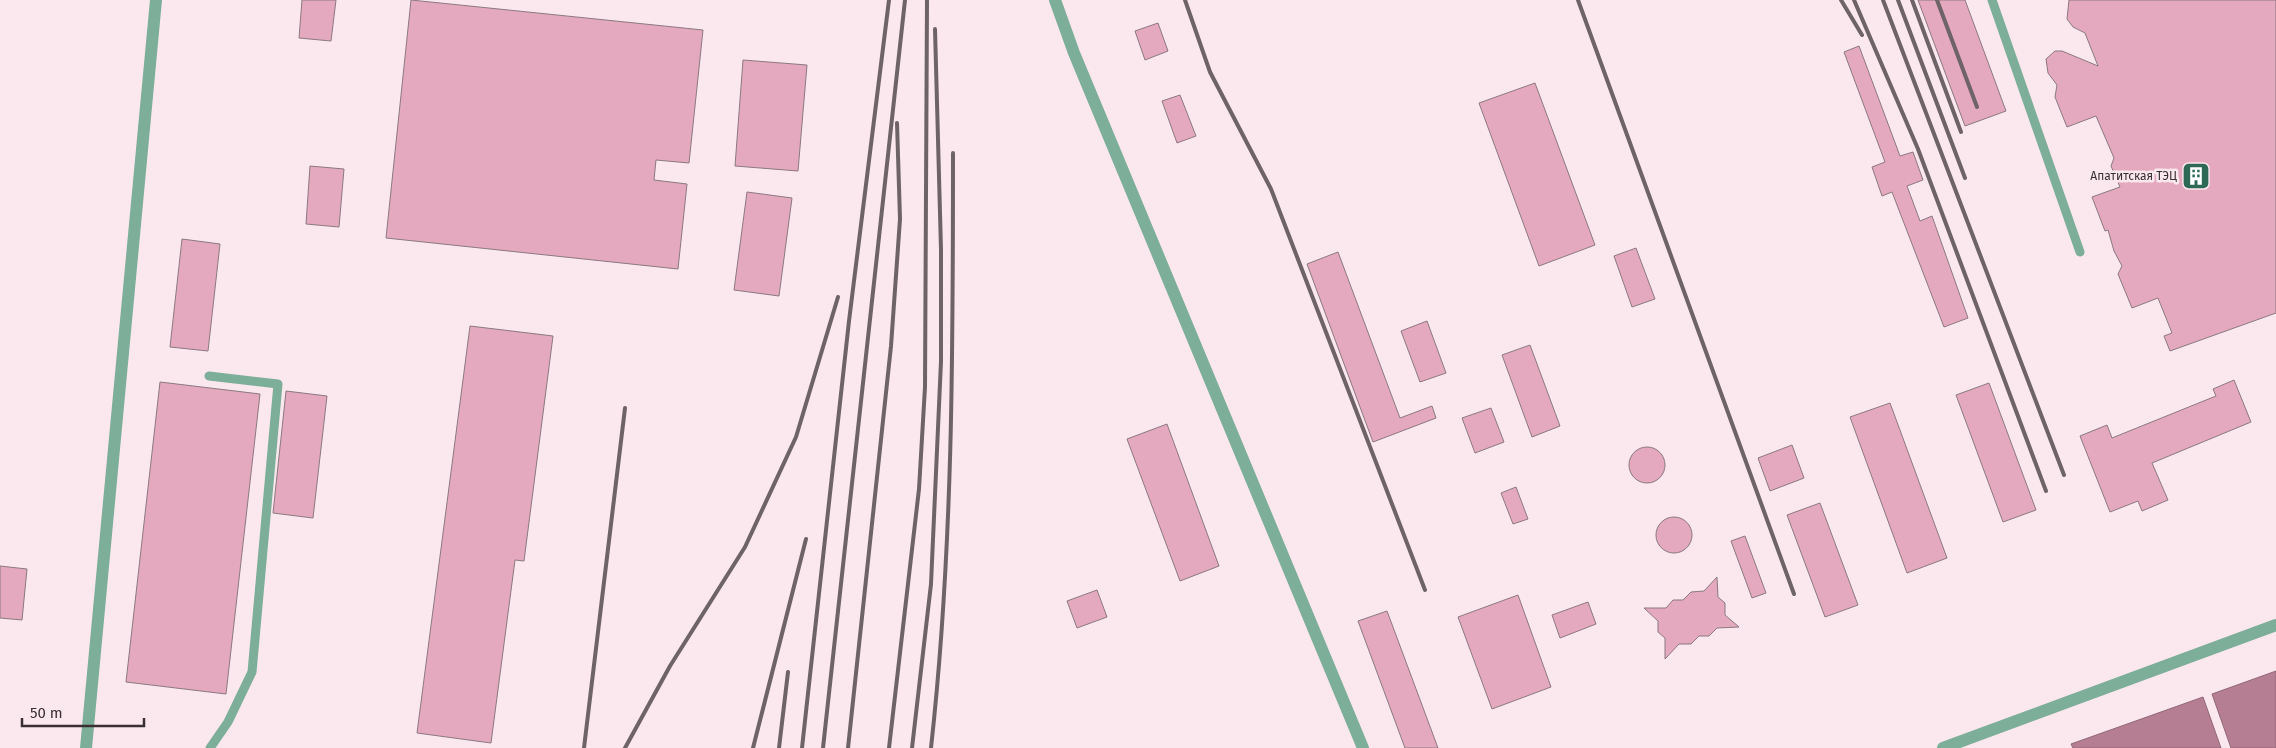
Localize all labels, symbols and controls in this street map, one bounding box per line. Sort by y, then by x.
building icon: Апатитская ТЭЦ [2181,161,2211,191]
place label: Апатитская ТЭЦ [2090,169,2177,183]
scale bar [22,696,145,728]
text: 50 m [30,704,63,722]

